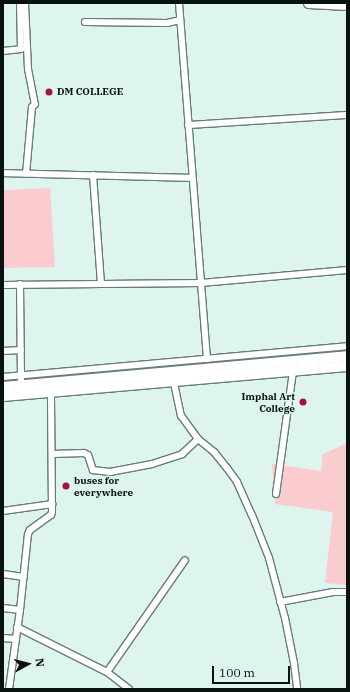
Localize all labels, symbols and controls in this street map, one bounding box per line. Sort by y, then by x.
place label: DM COLLEGE [57,86,123,98]
marker: DM COLLEGE [44,87,54,97]
place label: Imphal Art College [242,390,295,414]
marker: Imphal Art College [298,397,308,407]
place label: buses for everywhere [74,474,133,498]
marker: buses for everywhere [61,481,71,491]
north arrow [8,644,48,684]
text: N [32,657,47,668]
scale bar [214,658,292,684]
text: 100 m [219,665,255,680]

